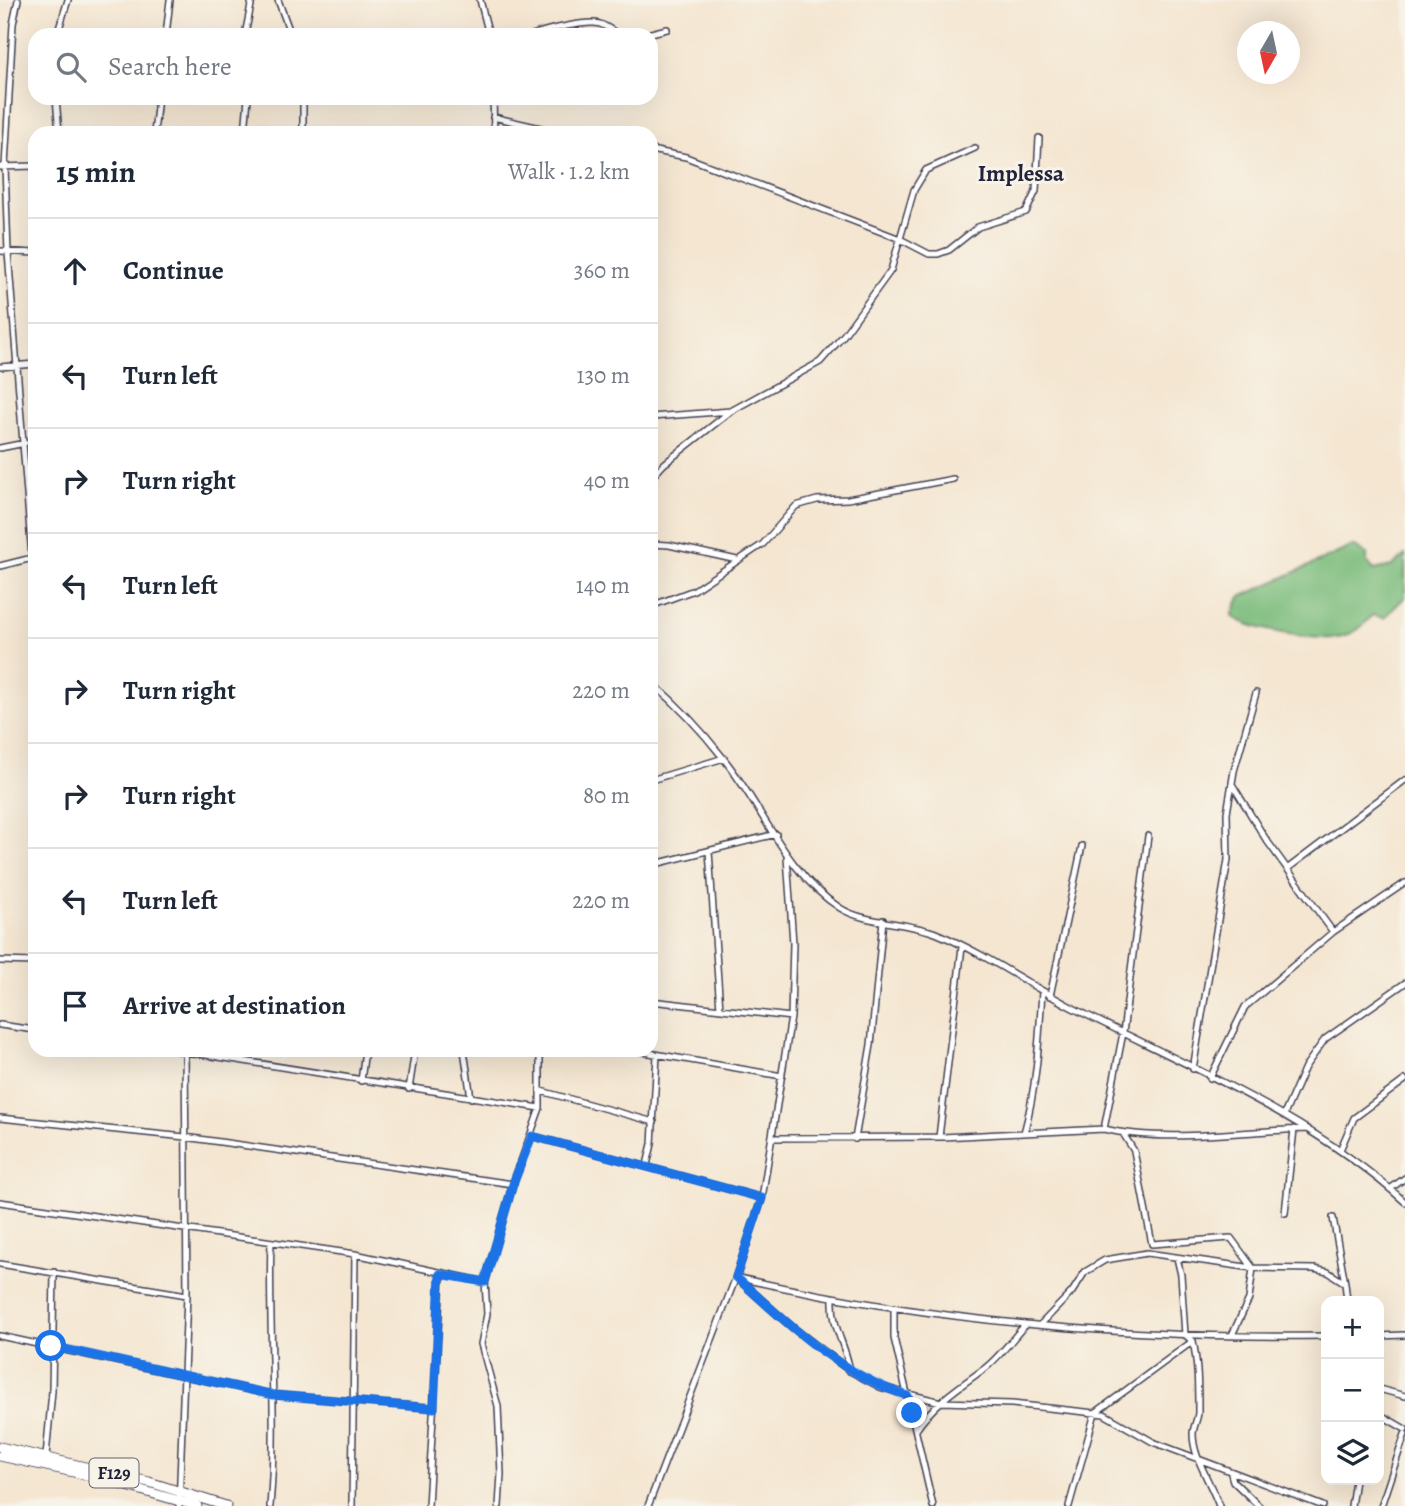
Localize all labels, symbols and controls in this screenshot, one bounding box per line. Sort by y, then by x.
north arrow [1237,21,1300,84]
search box [28,28,658,105]
icon: search [52,48,90,86]
text: Search here [108,49,232,84]
text: 15 min [56,152,136,192]
text: Walk · 1.2 km [508,156,630,187]
district label: Implessa [978,158,1064,189]
icon: ahead [56,252,94,290]
text: Continue [123,253,224,288]
text: 360 m [574,255,630,286]
icon: left [56,357,94,395]
text: Turn left [123,358,218,393]
text: 130 m [577,360,630,391]
icon: right [56,462,94,500]
text: Turn right [123,463,236,498]
text: 40 m [584,465,630,496]
icon: left [56,567,94,605]
text: Turn left [123,568,218,603]
text: 140 m [576,570,630,601]
icon: right [56,672,94,710]
text: Turn right [123,673,236,708]
text: 220 m [572,675,630,706]
icon: right [56,777,94,815]
text: Turn right [123,778,236,813]
text: 80 m [583,780,630,811]
icon: left [56,882,94,920]
text: Turn left [123,883,218,918]
text: 220 m [572,885,630,916]
icon: arrive [56,987,94,1025]
text: Arrive at destination [123,988,346,1023]
map controls [1321,1296,1384,1485]
button: + [1321,1296,1384,1359]
route start [35,1330,66,1361]
button: − [1321,1359,1384,1422]
route end [896,1397,927,1428]
button: layers [1321,1422,1384,1485]
road number: F129 [90,1458,138,1488]

